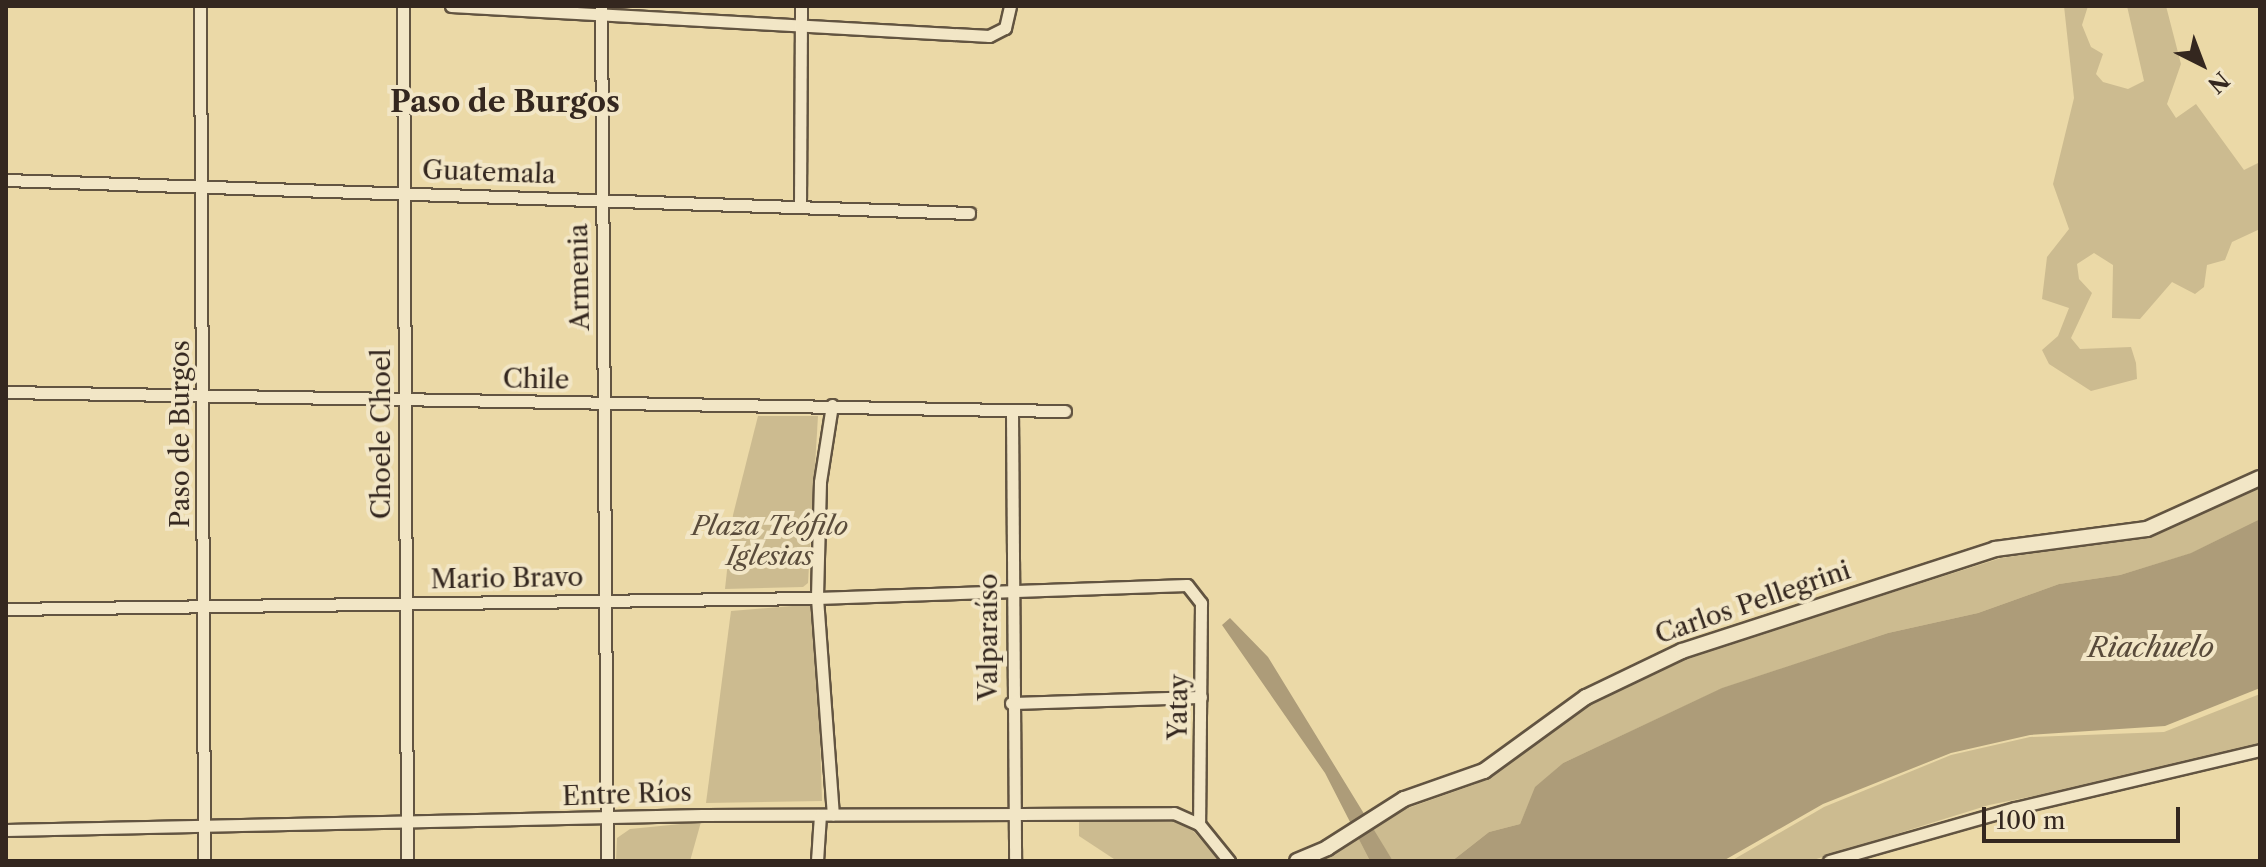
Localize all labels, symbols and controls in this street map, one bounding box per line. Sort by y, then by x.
north arrow [2162,24,2242,104]
text: N [2202,66,2235,99]
district label: Paso de Burgos [390,84,620,120]
street label: Guatemala [422,155,556,191]
street label: Armenia [563,223,597,331]
street label: Paso de Burgos [165,340,197,528]
street label: Choele Choel [366,349,398,519]
street label: Chile [502,364,570,396]
park label: Plaza Teófilo Iglesias [692,511,848,572]
street label: Carlos Pellegrini [1651,555,1855,651]
street label: Mario Bravo [430,562,584,596]
street label: Valparaíso [973,573,1005,701]
water label: Riachuelo [2088,630,2214,664]
street label: Yatay [1163,674,1195,740]
street label: Entre Ríos [562,777,692,813]
scale bar [1986,791,2184,841]
text: 100 m [1996,806,2065,835]

